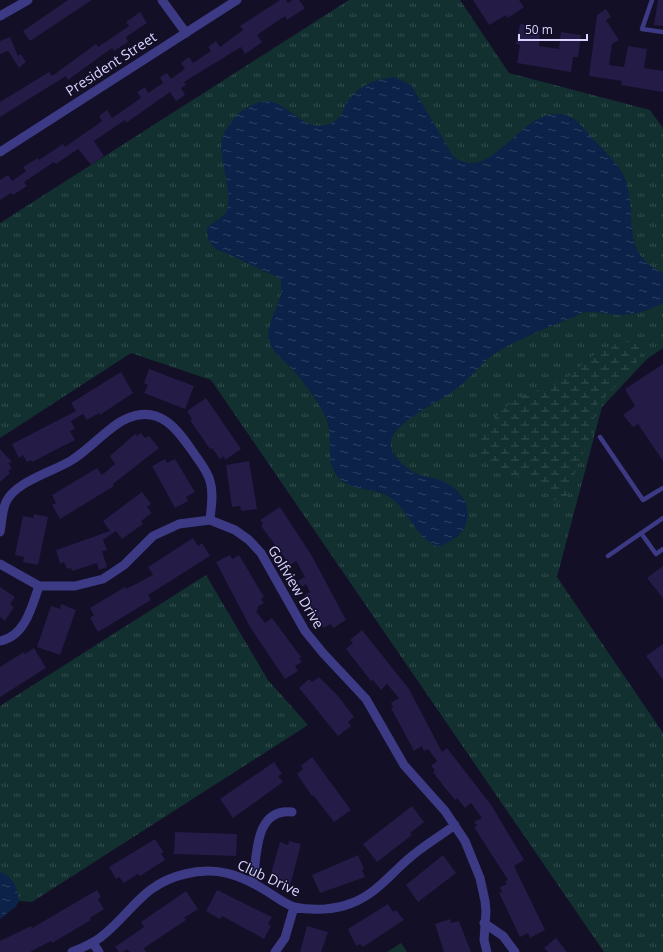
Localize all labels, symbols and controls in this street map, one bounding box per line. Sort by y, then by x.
scale bar [519,16,587,42]
text: 50 m [525,21,553,38]
street label: President Street [62,27,160,100]
street label: Golfview Drive [264,542,329,632]
street label: Club Drive [235,855,304,900]

